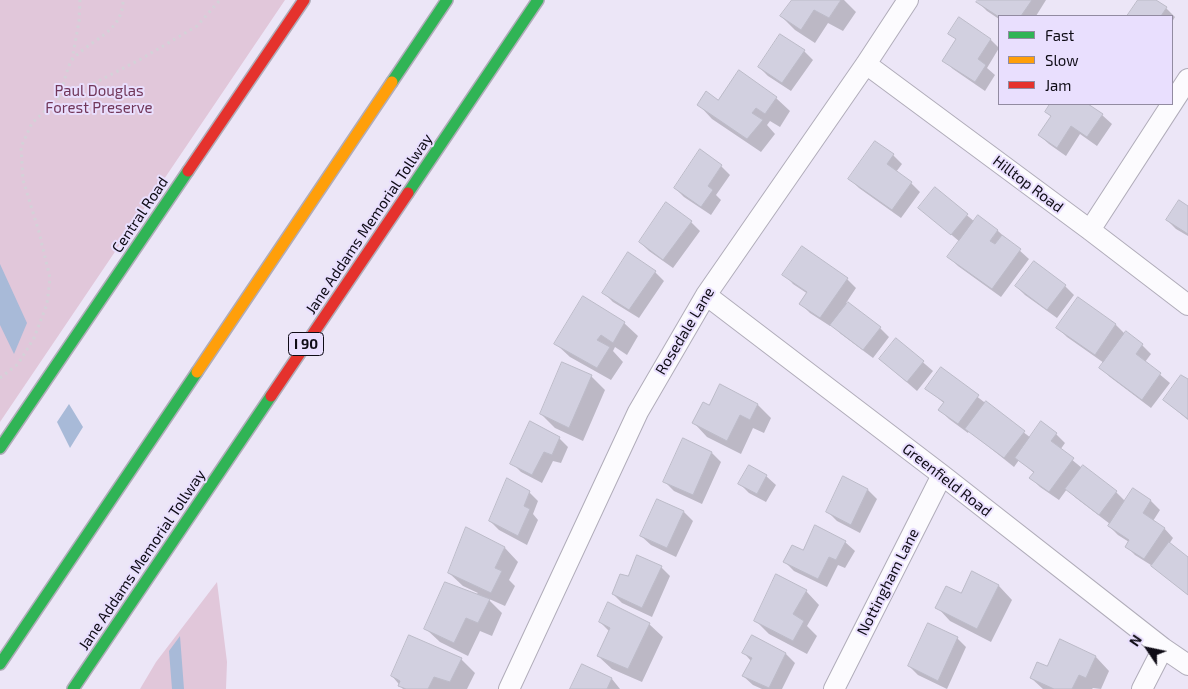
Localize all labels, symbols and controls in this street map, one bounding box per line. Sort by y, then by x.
legend [998,15,1173,105]
text: Fast [1045,26,1074,44]
text: Slow [1045,51,1079,69]
text: Jam [1045,76,1071,94]
park label: Paul Douglas Forest Preserve [45,82,153,117]
street label: Jane Addams Memorial Tollway [302,130,436,318]
street label: Hilltop Road [989,152,1067,216]
street label: Central Road [108,174,172,256]
street label: Rosedale Lane [652,284,718,378]
road number: I 90 [288,332,324,356]
street label: Greenfield Road [899,440,995,520]
street label: Jane Addams Memorial Tollway [75,466,209,654]
street label: Nottingham Lane [853,526,923,638]
north arrow [1123,624,1173,674]
text: N [1125,631,1145,649]

